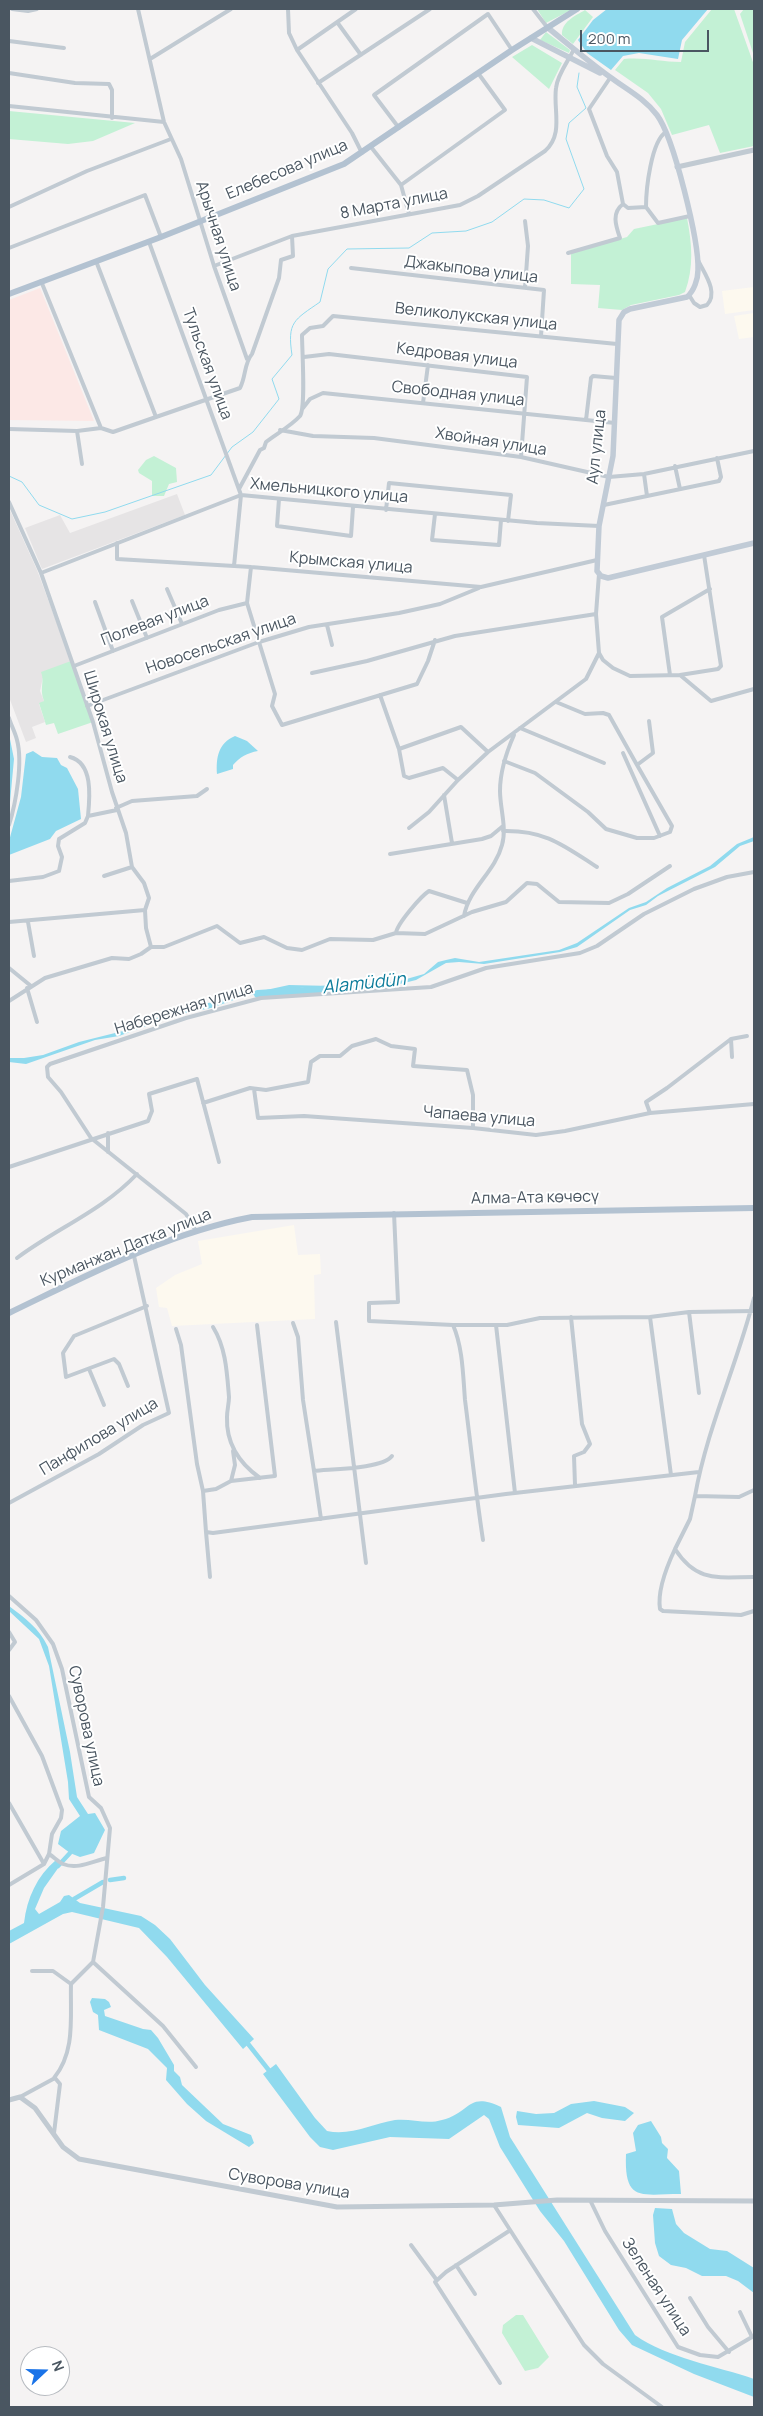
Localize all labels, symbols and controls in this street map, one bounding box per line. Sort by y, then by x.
scale bar [583,20,712,52]
text: 200 m [588,28,631,49]
street label: Елебесова улица [223,136,351,204]
street label: Арычная улица [191,179,245,293]
street label: 8 Марта улица [338,184,450,224]
street label: Джакыпова улица [403,252,539,288]
street label: Великолукская улица [394,299,558,335]
street label: Тульская улица [178,306,236,422]
street label: Кедровая улица [395,339,519,373]
street label: Свободная улица [391,377,525,411]
street label: Аул улица [584,409,610,485]
street label: Хвойная улица [434,424,548,460]
street label: Хмельницкого улица [249,475,409,507]
street label: Крымская улица [289,548,413,578]
street label: Полевая улица [98,592,212,650]
street label: Новосельская улица [143,609,299,679]
street label: Широкая улица [79,668,131,786]
water label: Alamüdün [321,969,407,999]
street label: Набережная улица [112,979,256,1039]
street label: Чапаева улица [422,1103,536,1131]
street label: Алма-Ата көчөсү [471,1187,599,1209]
street label: Курманжан Датка улица [38,1205,214,1291]
street label: Панфилова улица [36,1394,162,1480]
street label: Суворова улица [64,1664,108,1788]
street label: Суворова улица [227,2165,351,2203]
street label: Зеленая улица [617,2234,695,2340]
north arrow [20,2346,70,2396]
text: N [48,2358,69,2374]

